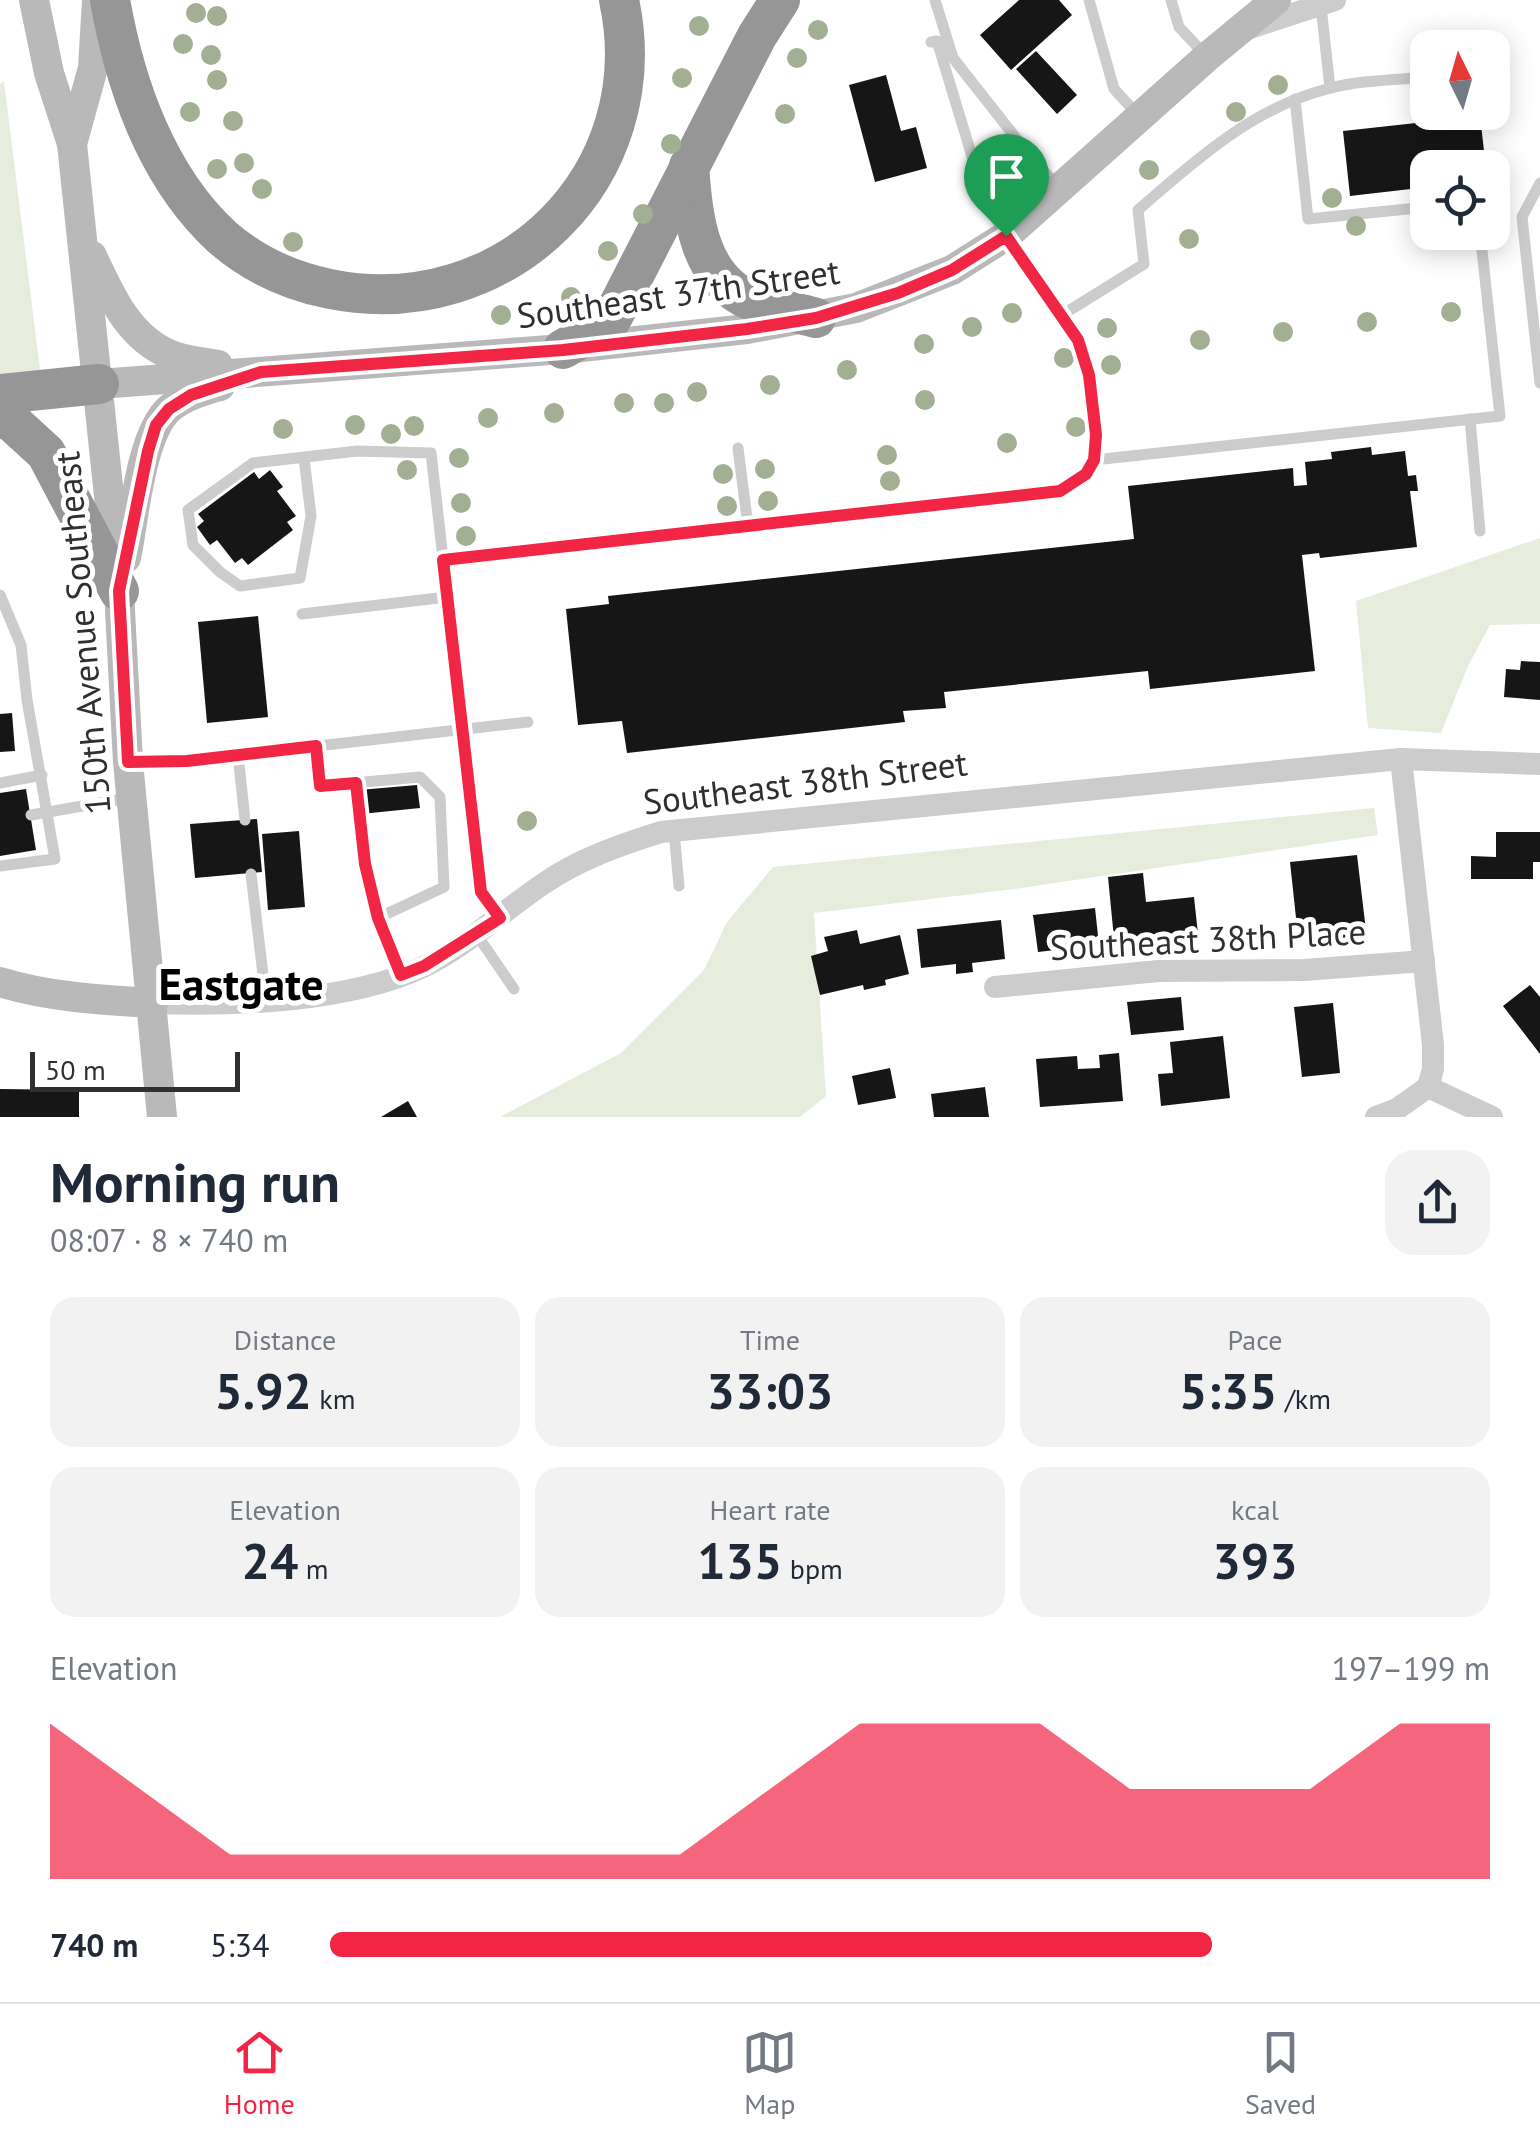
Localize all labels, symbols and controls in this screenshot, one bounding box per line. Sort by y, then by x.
north arrow [1410,30,1510,130]
map controls [1410,30,1510,250]
pin [964,134,1049,237]
icon: arrive [979,149,1034,204]
button: locate [1410,150,1510,250]
street label: Southeast 37th Street [514,248,842,338]
street label: 150th Avenue Southeast [43,450,121,816]
street label: Southeast 38th Street [640,739,970,825]
street label: Southeast 38th Place [1049,908,1367,970]
district label: Eastgate [158,954,324,1012]
scale bar [30,1047,240,1092]
text: 50 m [45,1051,106,1088]
text: Morning run [50,1146,340,1217]
button: share [1385,1150,1490,1255]
text: 08:07 · 8 × 740 m [50,1219,288,1261]
text: Distance [234,1321,336,1358]
text: Time [740,1321,800,1358]
text: Pace [1228,1321,1282,1358]
text: 5.92 [215,1358,312,1423]
text: 33:03 [707,1358,833,1423]
text: 5:35 [1179,1358,1277,1423]
text: km [312,1380,355,1417]
text: /km [1277,1380,1331,1417]
text: Elevation [229,1491,341,1528]
text: Heart rate [709,1491,831,1528]
text: kcal [1231,1491,1279,1528]
text: 24 [242,1528,298,1593]
text: 135 [697,1528,782,1593]
text: 393 [1212,1528,1298,1593]
text: m [298,1550,328,1587]
text: bpm [782,1550,843,1587]
text: Elevation [50,1647,177,1689]
text: 197–199 m [1332,1647,1490,1689]
text: 740 m [50,1924,138,1966]
text: 5:34 [210,1924,269,1966]
tab: Home [224,2025,295,2122]
tab: Map [742,2025,797,2122]
tab: Saved [1245,2025,1316,2122]

